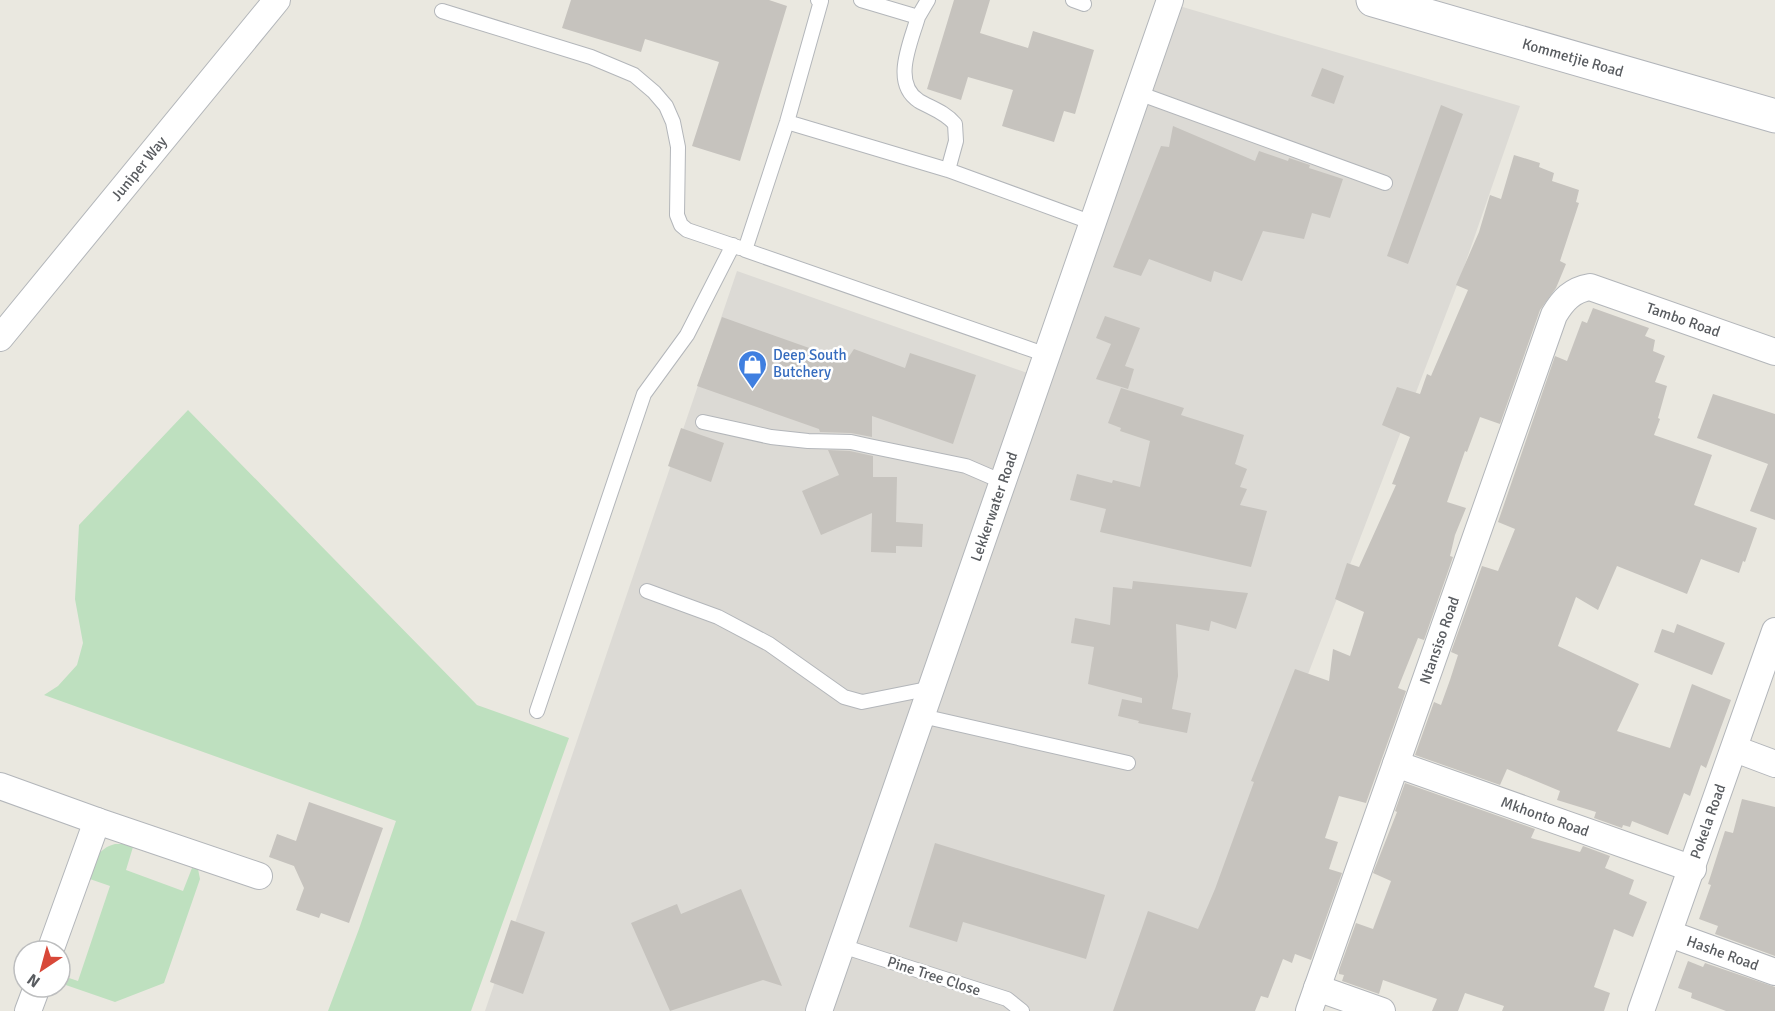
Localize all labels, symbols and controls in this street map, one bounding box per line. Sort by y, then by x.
street label: Kommetjie Road [1520,35,1626,81]
street label: Juniper Way [107,133,171,205]
street label: Tambo Road [1644,299,1723,341]
place label: Deep South Butchery [773,346,847,381]
shop icon: Deep South Butchery [736,348,768,390]
street label: Lekkerwater Road [967,449,1021,564]
street label: Ntansiso Road [1416,594,1463,687]
street label: Pokela Road [1686,782,1729,861]
street label: Mkhonto Road [1498,793,1591,841]
street label: Hashe Road [1684,932,1761,974]
north arrow [12,939,72,999]
street label: Pine Tree Close [885,952,983,1000]
text: N [23,969,44,992]

